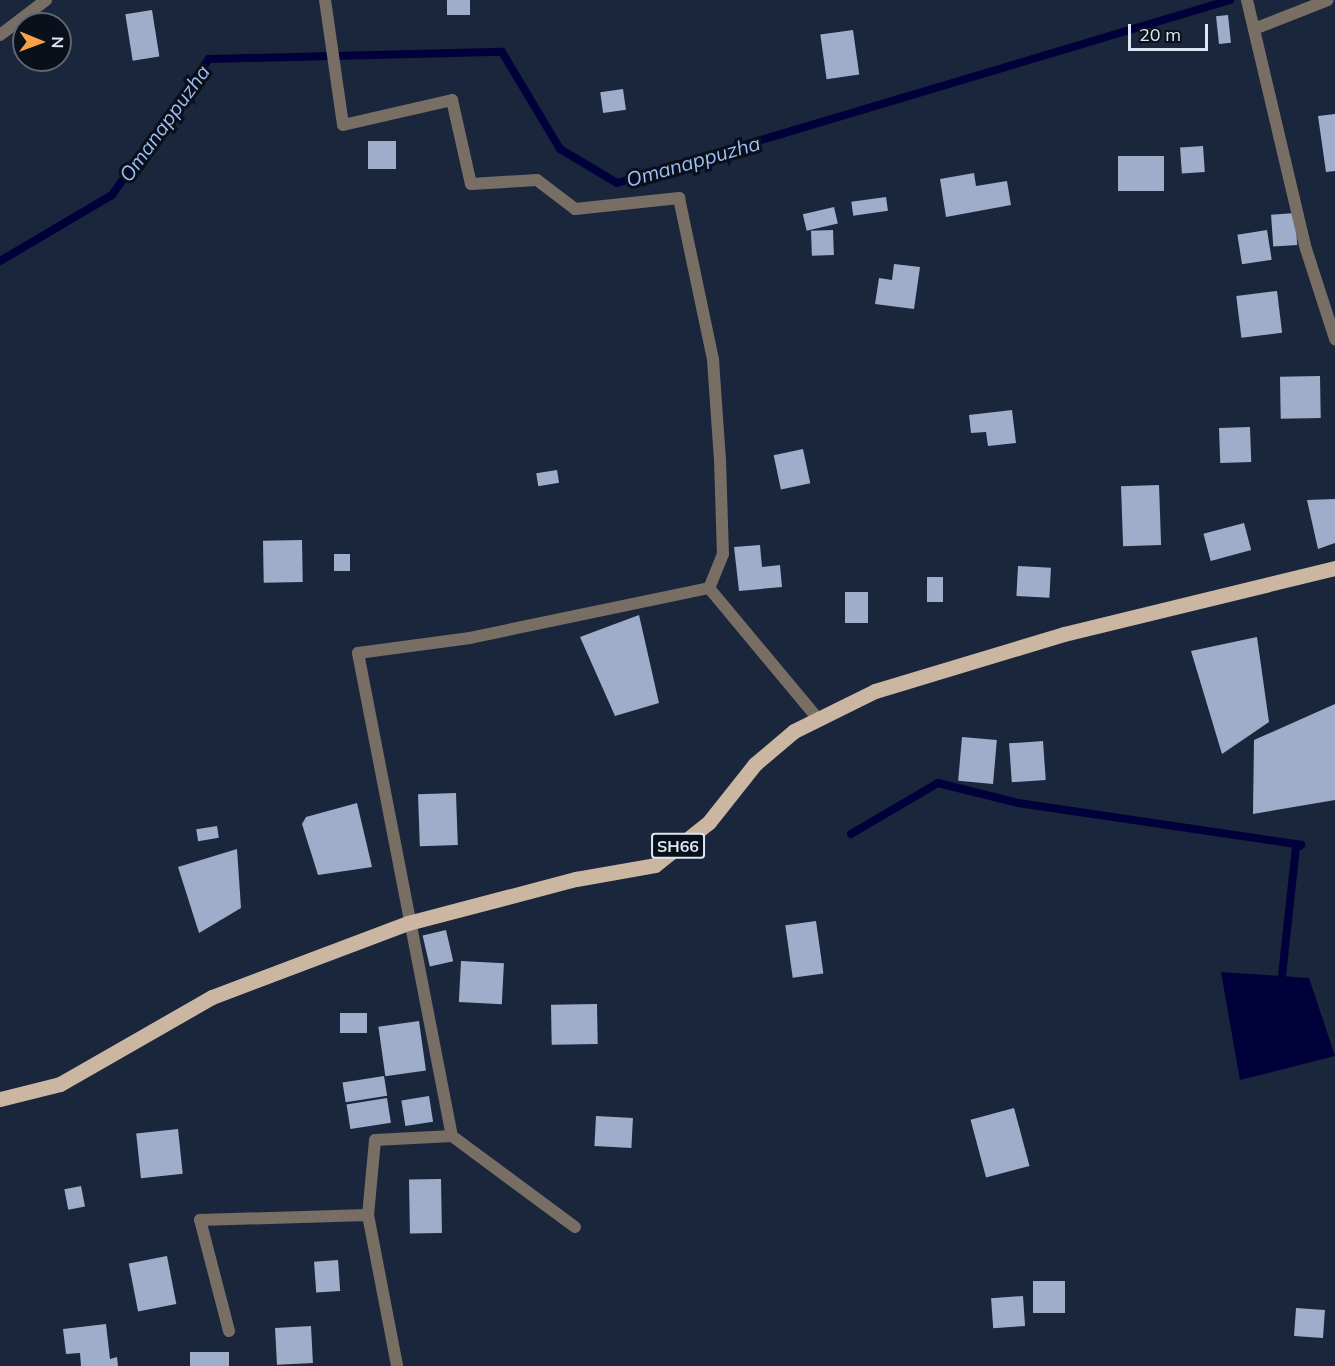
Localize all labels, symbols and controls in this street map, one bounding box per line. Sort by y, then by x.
north arrow [12,12,72,72]
scale bar [1131,12,1210,50]
text: 20 m [1139,23,1181,46]
text: N [48,36,68,48]
water label: Omanappuzha [114,60,214,186]
water label: Omanappuzha [623,130,763,192]
road number: SH66 [651,833,705,859]

